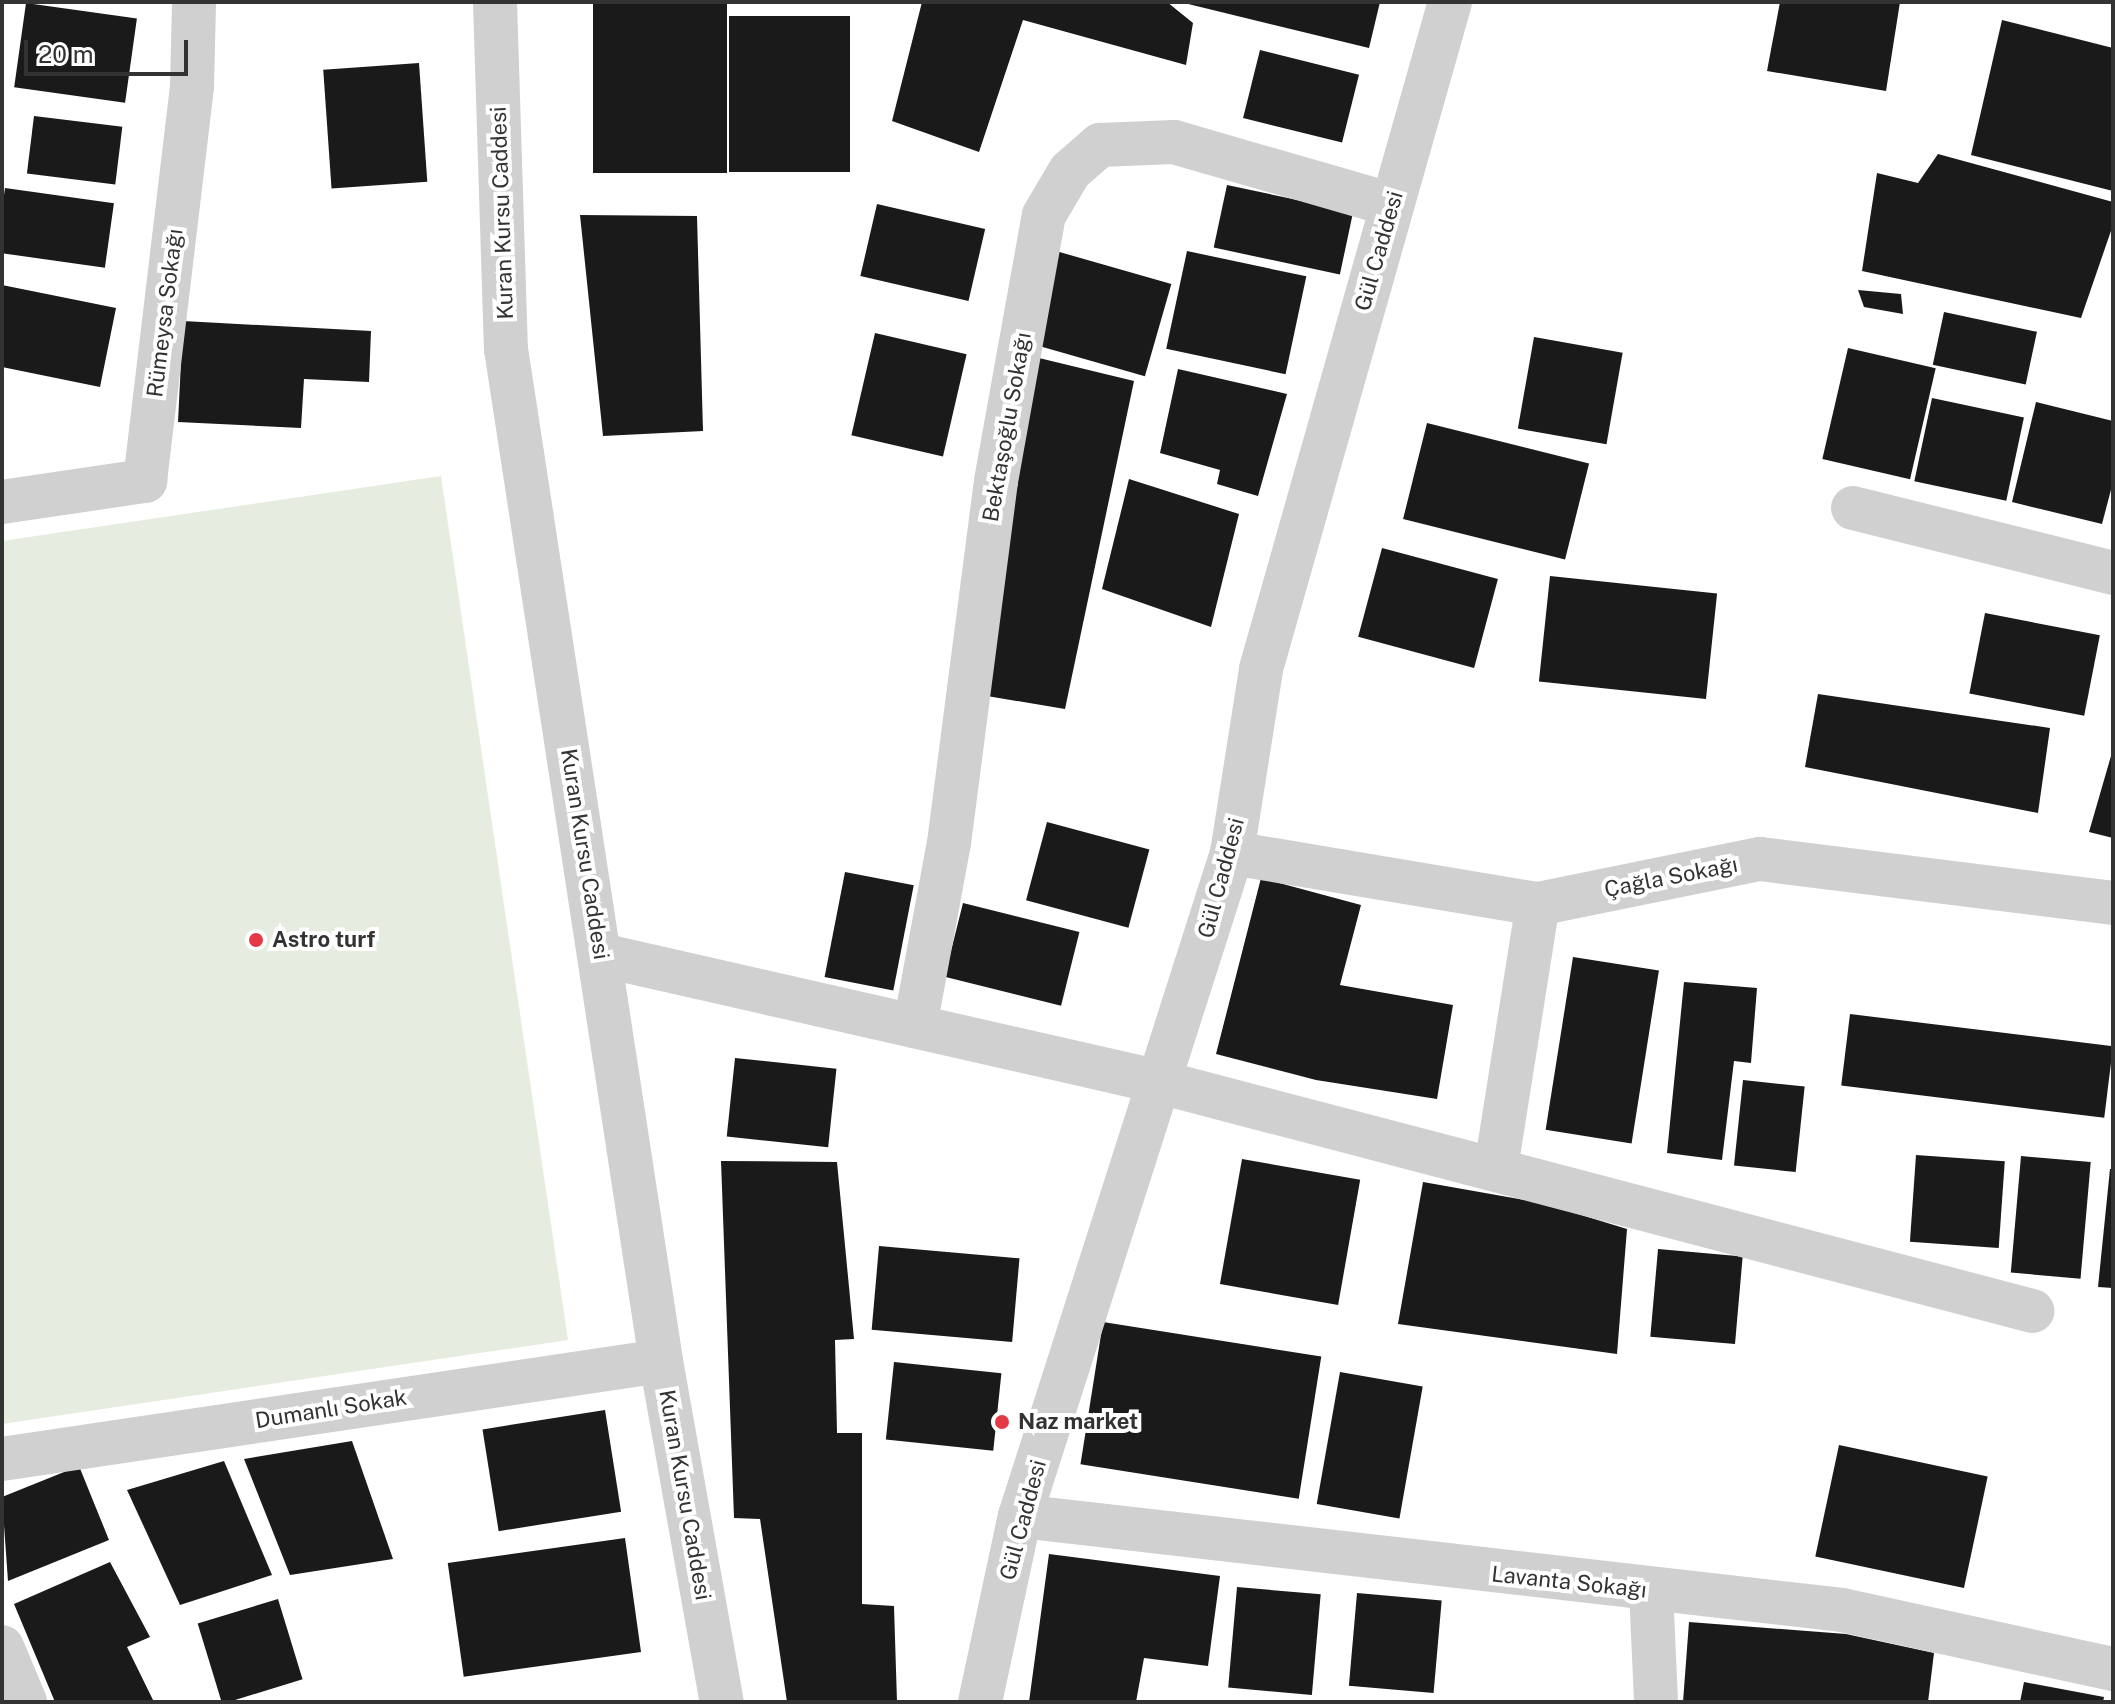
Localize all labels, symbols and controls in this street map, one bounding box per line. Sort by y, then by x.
scale bar [28,24,192,74]
text: 20 m [38,40,94,68]
street label: Kuran Kursu Caddesi [485,106,519,320]
street label: Gül Caddesi [1349,188,1409,314]
street label: Rümeysa Sokağı [142,227,188,399]
street label: Bektaşoğlu Sokağı [977,330,1037,524]
street label: Kuran Kursu Caddesi [555,747,615,961]
street label: Gül Caddesi [1192,815,1250,941]
street label: Çağla Sokağı [1602,851,1740,903]
place label: Astro turf [272,927,375,953]
marker: Astro turf [247,931,265,949]
street label: Dumanlı Sokak [253,1384,409,1434]
street label: Kuran Kursu Caddesi [654,1388,716,1602]
place label: Naz market [1018,1409,1138,1435]
marker: Naz market [993,1413,1011,1431]
street label: Gül Caddesi [994,1457,1052,1583]
street label: Lavanta Sokağı [1490,1561,1648,1603]

